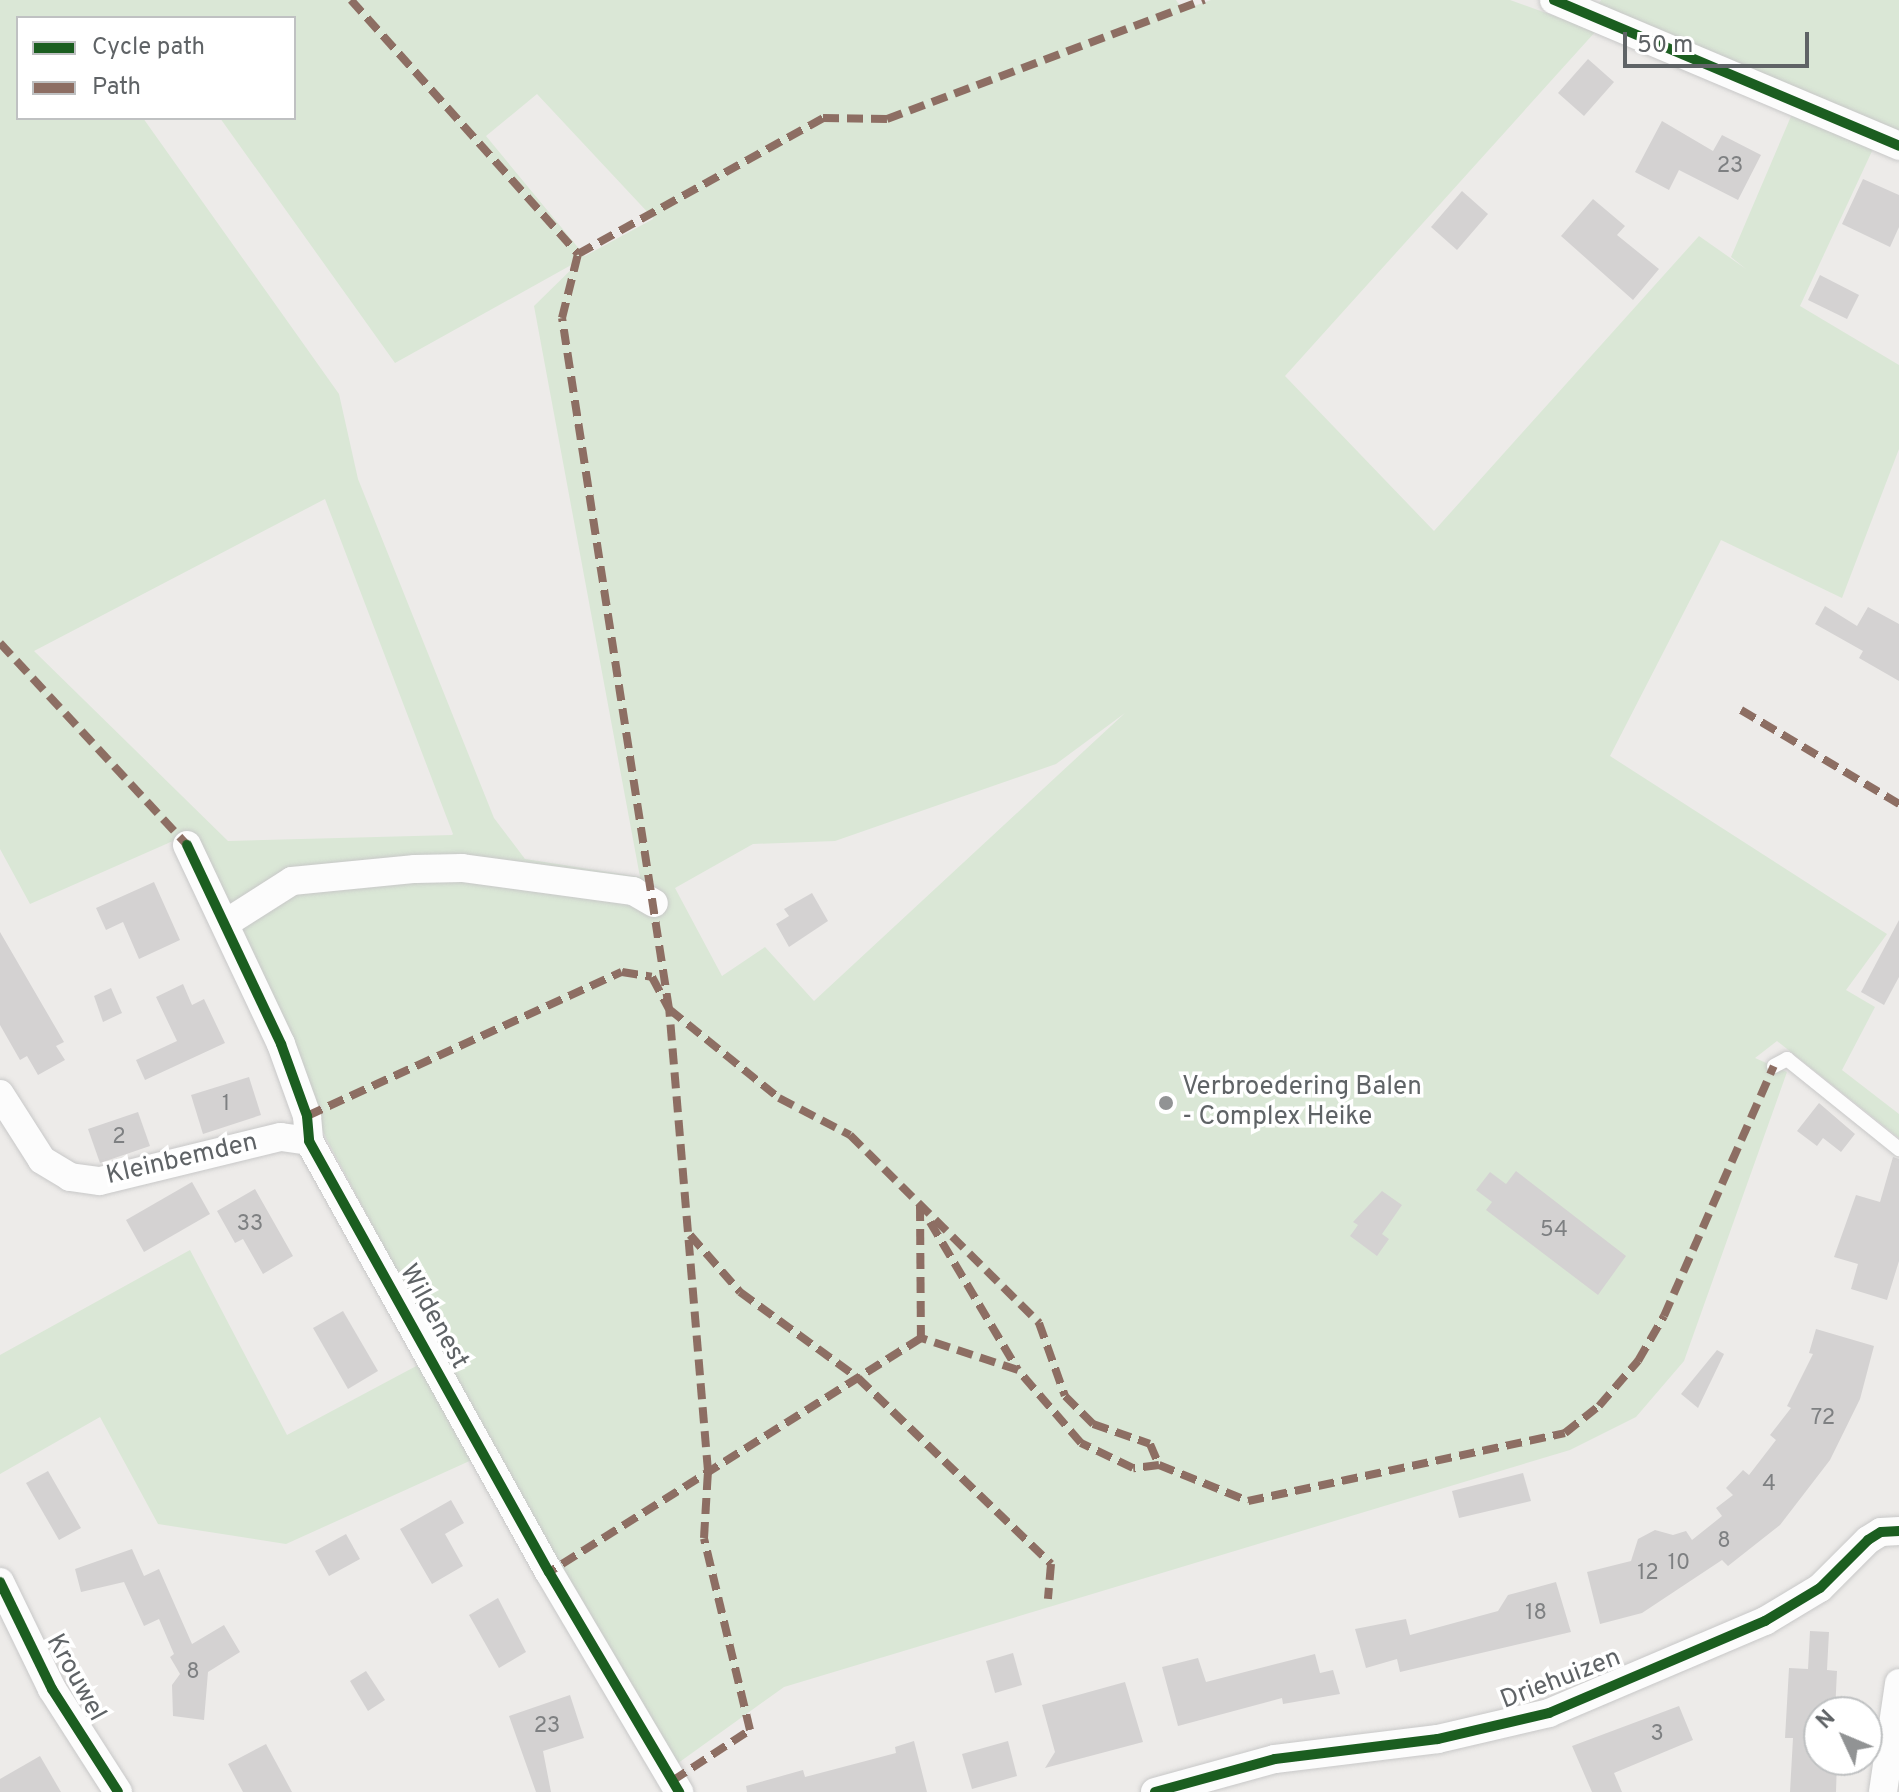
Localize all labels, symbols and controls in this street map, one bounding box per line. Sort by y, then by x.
legend [16,16,296,120]
scale bar [1627,16,1813,66]
text: 50 m [1637,31,1693,61]
text: Cycle path [92,33,205,63]
text: Path [92,73,141,103]
house number: 23 [1717,154,1743,180]
place label: Verbroedering Balen - Complex Heike [1182,1072,1422,1134]
house number: 1 [222,1092,230,1118]
marker: Verbroedering Balen - Complex Heike [1157,1094,1175,1112]
house number: 2 [112,1125,126,1151]
street label: Kleinbemden [103,1127,261,1193]
house number: 33 [237,1212,263,1238]
house number: 54 [1540,1218,1568,1244]
street label: Wildenest [392,1259,474,1375]
house number: 72 [1811,1406,1835,1432]
house number: 4 [1762,1472,1776,1498]
house number: 8 [1717,1529,1731,1555]
house number: 10 [1668,1551,1690,1577]
house number: 12 [1637,1561,1659,1587]
house number: 18 [1525,1601,1547,1627]
street label: Krouwel [38,1629,112,1727]
street label: Driehuizen [1497,1643,1625,1717]
house number: 8 [186,1660,200,1686]
north arrow [1803,1696,1883,1776]
text: N [1812,1705,1842,1735]
house number: 23 [534,1714,560,1740]
house number: 3 [1650,1722,1664,1748]

